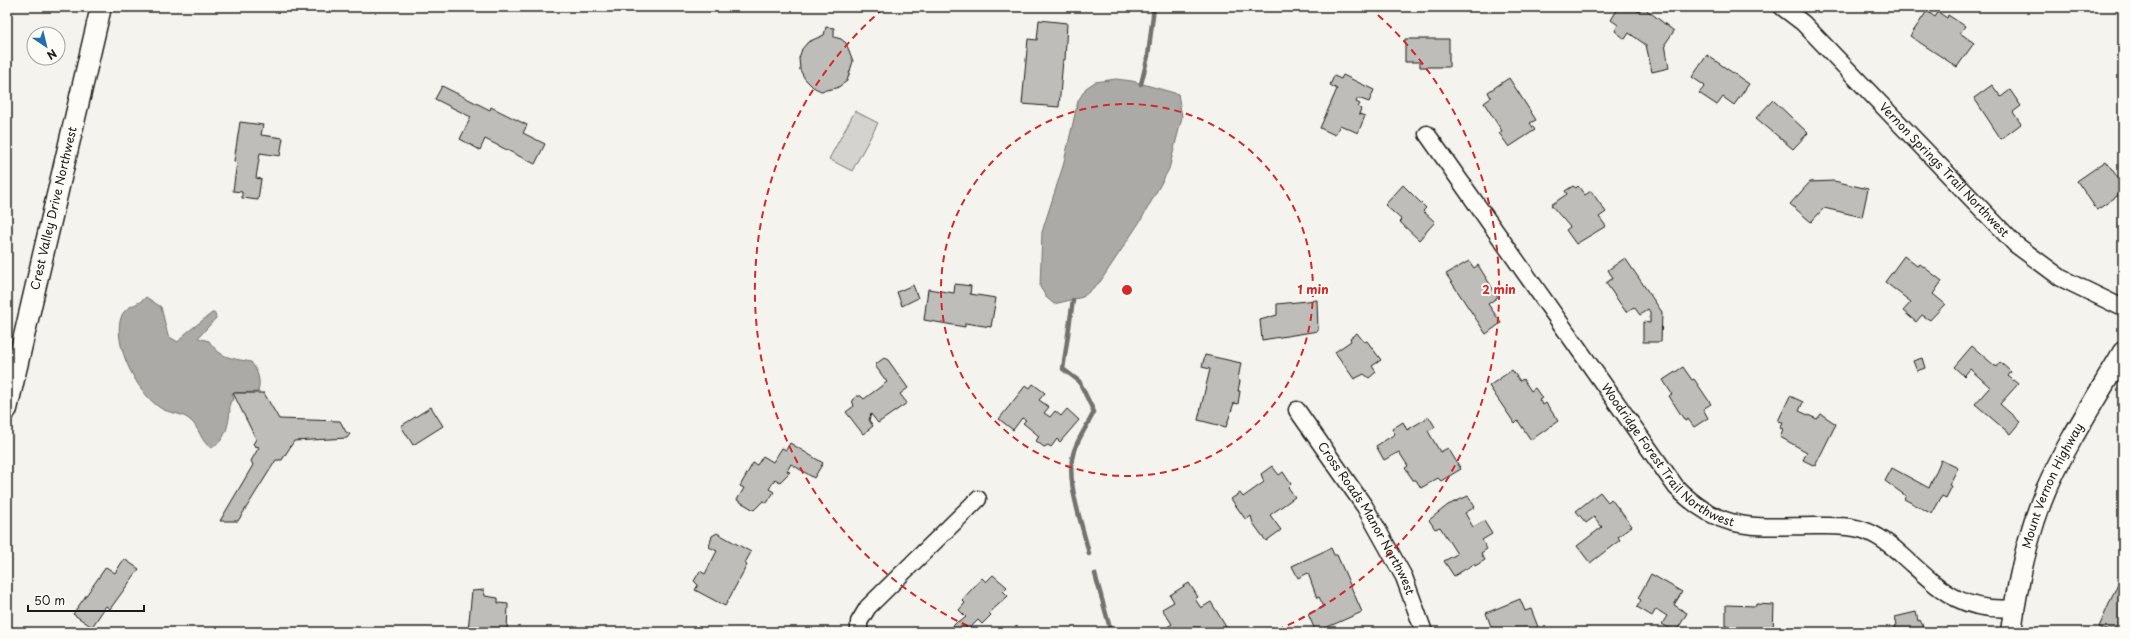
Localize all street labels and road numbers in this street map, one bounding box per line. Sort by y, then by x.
street label: Vernon Springs Trail Northwest [1876,98,2014,241]
street label: Crest Valley Drive Northwest [25,125,81,292]
street label: Woodridge Forest Trail Northwest [1597,379,1737,531]
street label: Mount Vernon Highway [2017,419,2087,550]
street label: Cross Roads Manor Northwest [1314,438,1420,597]

